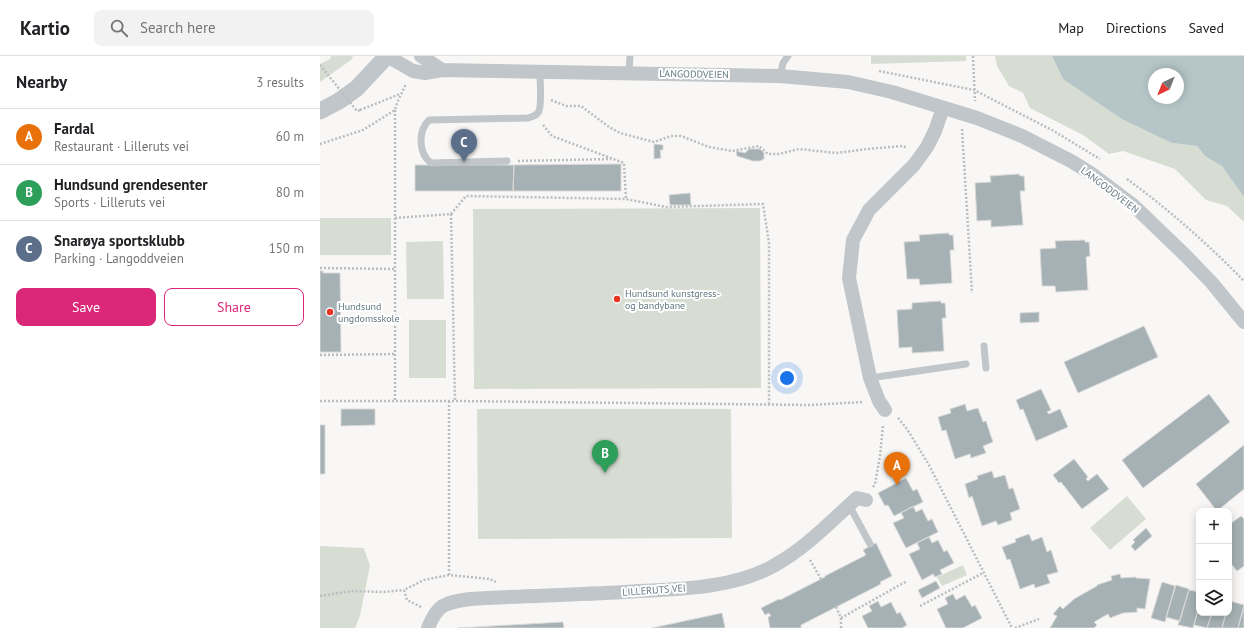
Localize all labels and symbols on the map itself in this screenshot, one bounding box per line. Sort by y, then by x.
street label: LANGODDVEIEN [659,67,729,81]
north arrow [1148,68,1184,104]
pin: C [451,129,477,162]
street label: LANGODDVEIEN [1078,164,1142,216]
place label: Hundsund kunstgress- og bandybane [625,287,720,312]
marker: Hundsund kunstgress- og bandybane [612,294,622,304]
place label: Hundsund ungdomsskole [338,300,400,325]
marker: Hundsund ungdomsskole [325,307,335,317]
your location [777,368,797,388]
pin: B [592,440,618,473]
pin: A [884,452,910,485]
street label: LILLERUTS VEI [622,581,686,599]

